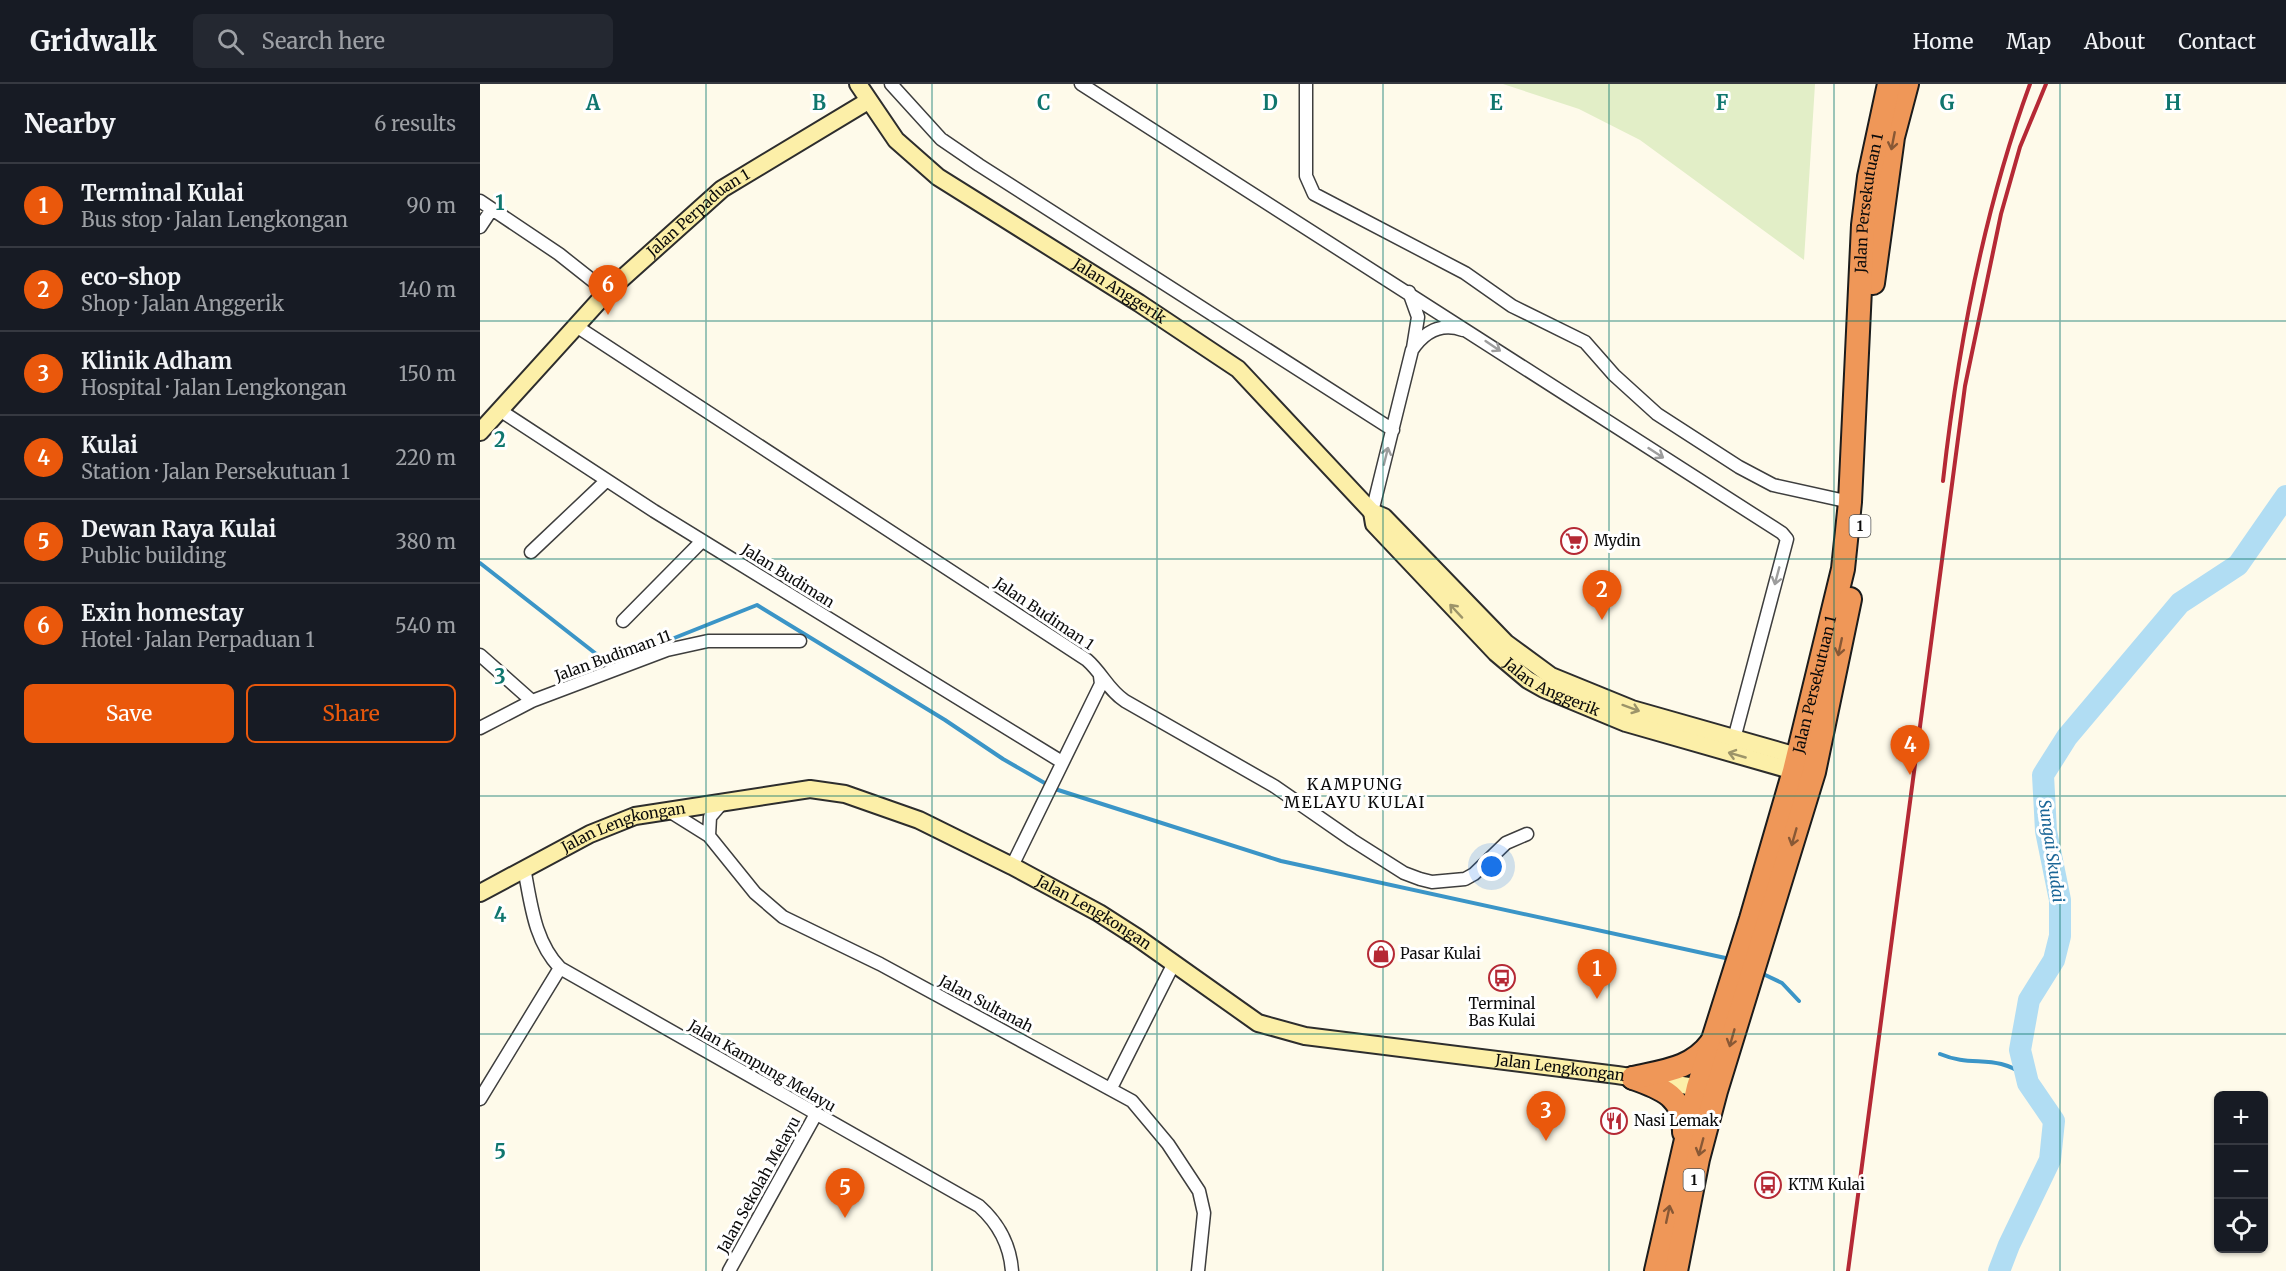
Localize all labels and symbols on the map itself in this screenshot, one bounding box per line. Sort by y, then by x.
text: A [585,90,601,115]
text: B [812,90,826,115]
text: C [1037,90,1051,115]
text: D [1262,90,1278,115]
text: E [1489,90,1503,115]
text: F [1716,90,1729,115]
text: G [1940,90,1955,115]
text: H [2165,90,2181,115]
one-way arrow [1887,130,1898,150]
street label: Jalan Persekutuan 1 [1851,131,1887,274]
street label: Jalan Perpaduan 1 [642,165,753,261]
text: 1 [495,190,505,215]
street label: Jalan Anggerik [1069,253,1170,328]
pin: 6 [588,266,628,315]
one-way arrow [1484,340,1501,352]
text: 2 [494,427,506,452]
one-way arrow [1381,446,1393,465]
one-way arrow [1647,447,1664,459]
road number: 1 [1850,515,1870,537]
supermarket icon: Mydin [1559,526,1589,556]
place label: Mydin [1594,531,1641,550]
street label: Jalan Budiman [738,539,838,612]
one-way arrow [1771,566,1783,585]
pin: 2 [1582,570,1622,620]
street label: Jalan Budiman 1 [990,573,1098,654]
one-way arrow [1449,603,1463,618]
street label: Jalan Persekutuan 1 [1788,614,1840,756]
street label: Jalan Budiman 11 [551,626,674,686]
one-way arrow [1834,637,1845,656]
street label: Jalan Anggerik [1499,653,1603,720]
text: 3 [494,664,506,689]
one-way arrow [1621,703,1640,714]
pin: 4 [1890,726,1930,775]
one-way arrow [1728,749,1747,760]
district label: KAMPUNG MELAYU KULAI [1284,774,1426,812]
street label: Jalan Lengkongan [557,798,687,857]
water label: Sungai Skudai [2035,798,2069,904]
one-way arrow [1788,827,1799,846]
your location [1477,852,1506,881]
street label: Jalan Lengkongan [1032,870,1155,953]
text: 4 [494,902,507,927]
shop icon: Pasar Kulai [1366,939,1396,969]
place label: Pasar Kulai [1400,944,1481,963]
pin: 1 [1578,950,1616,999]
bus stop icon: Terminal Bas Kulai [1487,963,1517,993]
street label: Jalan Sultanah [935,970,1037,1036]
place label: Terminal Bas Kulai [1468,994,1536,1030]
street label: Jalan Kampung Melayu [684,1015,839,1116]
one-way arrow [1725,1029,1737,1048]
street label: Jalan Lengkongan [1493,1050,1626,1085]
pin: 3 [1526,1092,1566,1141]
restaurant icon: Nasi Lemak [1599,1106,1629,1136]
place label: Nasi Lemak [1634,1111,1719,1130]
street label: Jalan Sekolah Melayu [713,1113,804,1257]
one-way arrow [1695,1137,1706,1156]
text: 5 [494,1139,506,1164]
pin: 5 [826,1168,865,1218]
road number: 1 [1684,1169,1704,1191]
bus stop icon: KTM Kulai [1753,1170,1783,1200]
place label: KTM Kulai [1788,1175,1865,1194]
one-way arrow [1663,1205,1674,1224]

